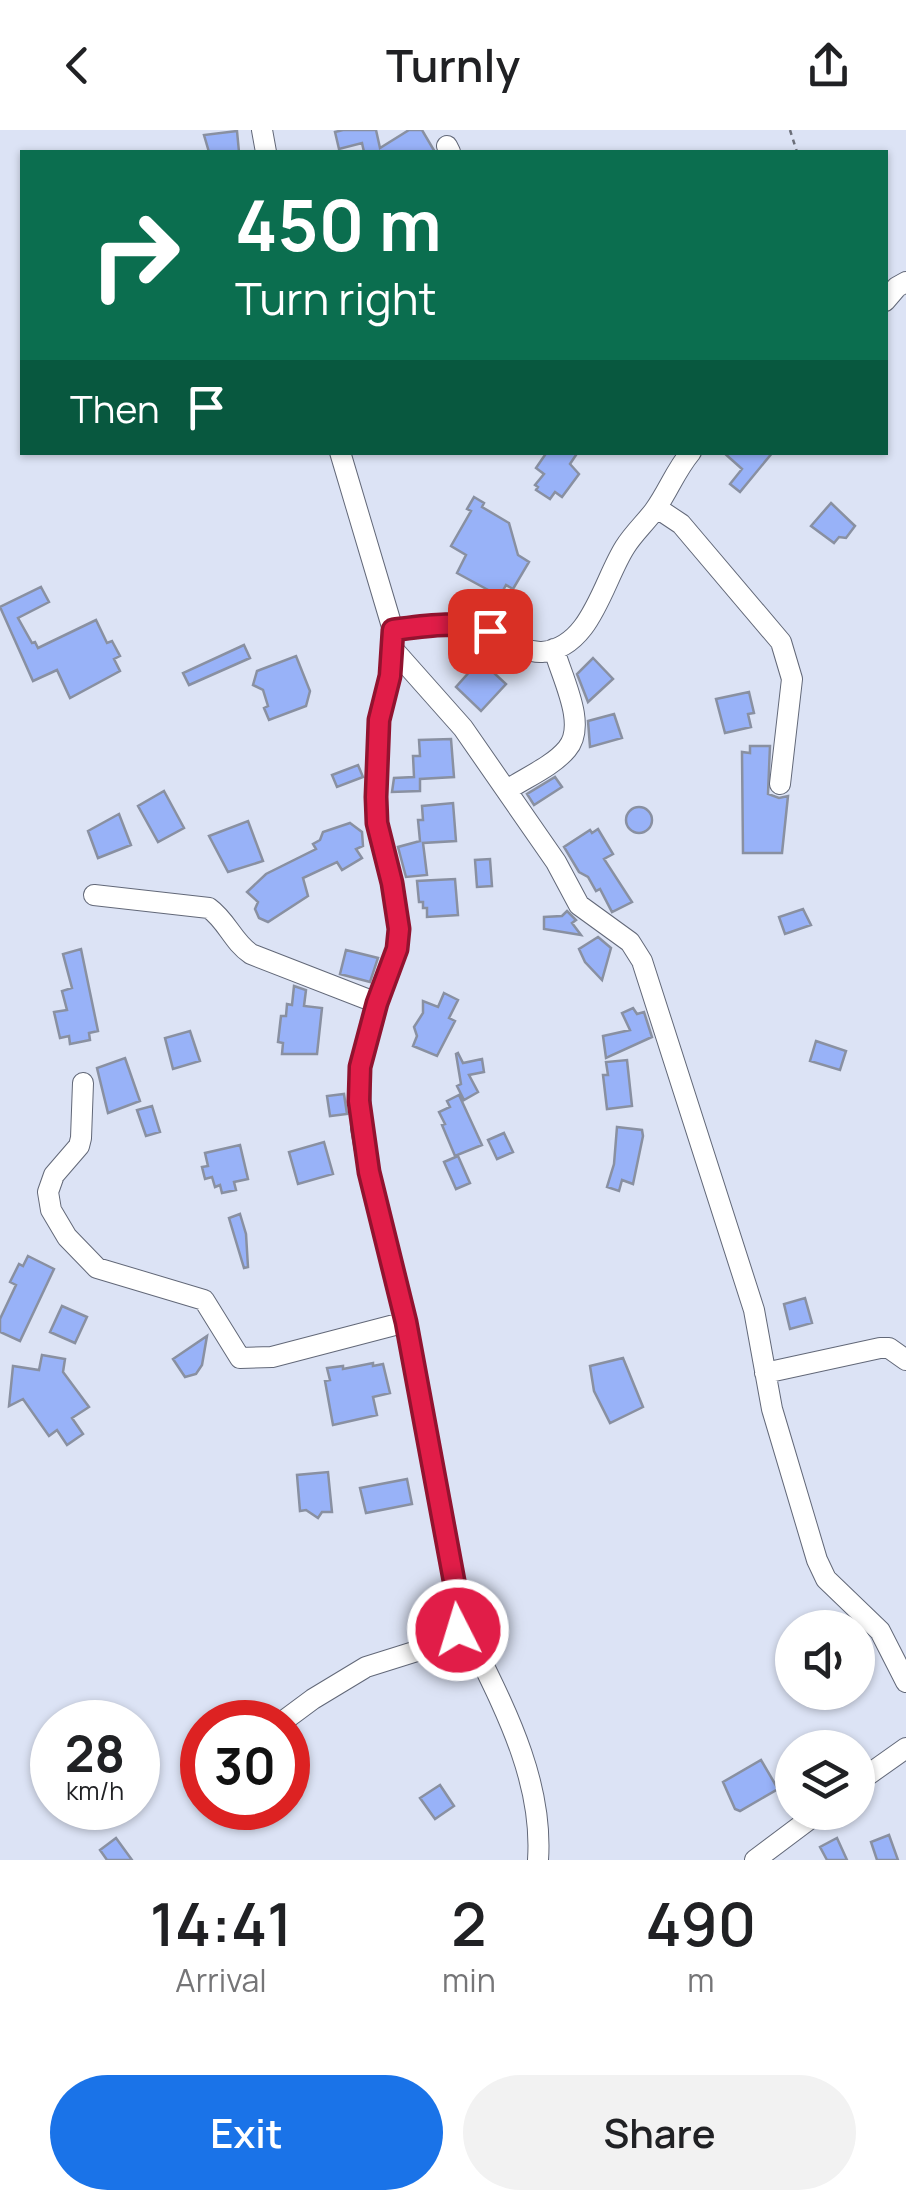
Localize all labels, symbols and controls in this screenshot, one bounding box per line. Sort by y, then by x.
text: Turnly [386,34,520,96]
icon: back [50,38,105,93]
icon: share [801,38,856,93]
text: 450 m [235,176,442,272]
icon: right [70,190,200,320]
text: Turn right [235,267,436,329]
icon: arrive [179,380,234,435]
text: Then [70,382,159,434]
pin [448,589,533,674]
icon: arrive [463,604,518,659]
position arrow [406,1578,510,1682]
map controls [775,1610,875,1830]
button: sound [775,1610,875,1710]
speed limit sign: 30 [180,1700,310,1830]
text: 28 [65,1719,125,1787]
button: layers [775,1730,875,1830]
text: km/h [66,1773,124,1808]
text: 14:41 [150,1882,292,1964]
text: 2 [451,1882,487,1964]
text: 490 [645,1882,756,1964]
text: Arrival [175,1958,267,2002]
text: min [442,1958,496,2002]
text: m [687,1958,714,2002]
button: Exit [50,2075,443,2190]
button: Share [463,2075,856,2190]

